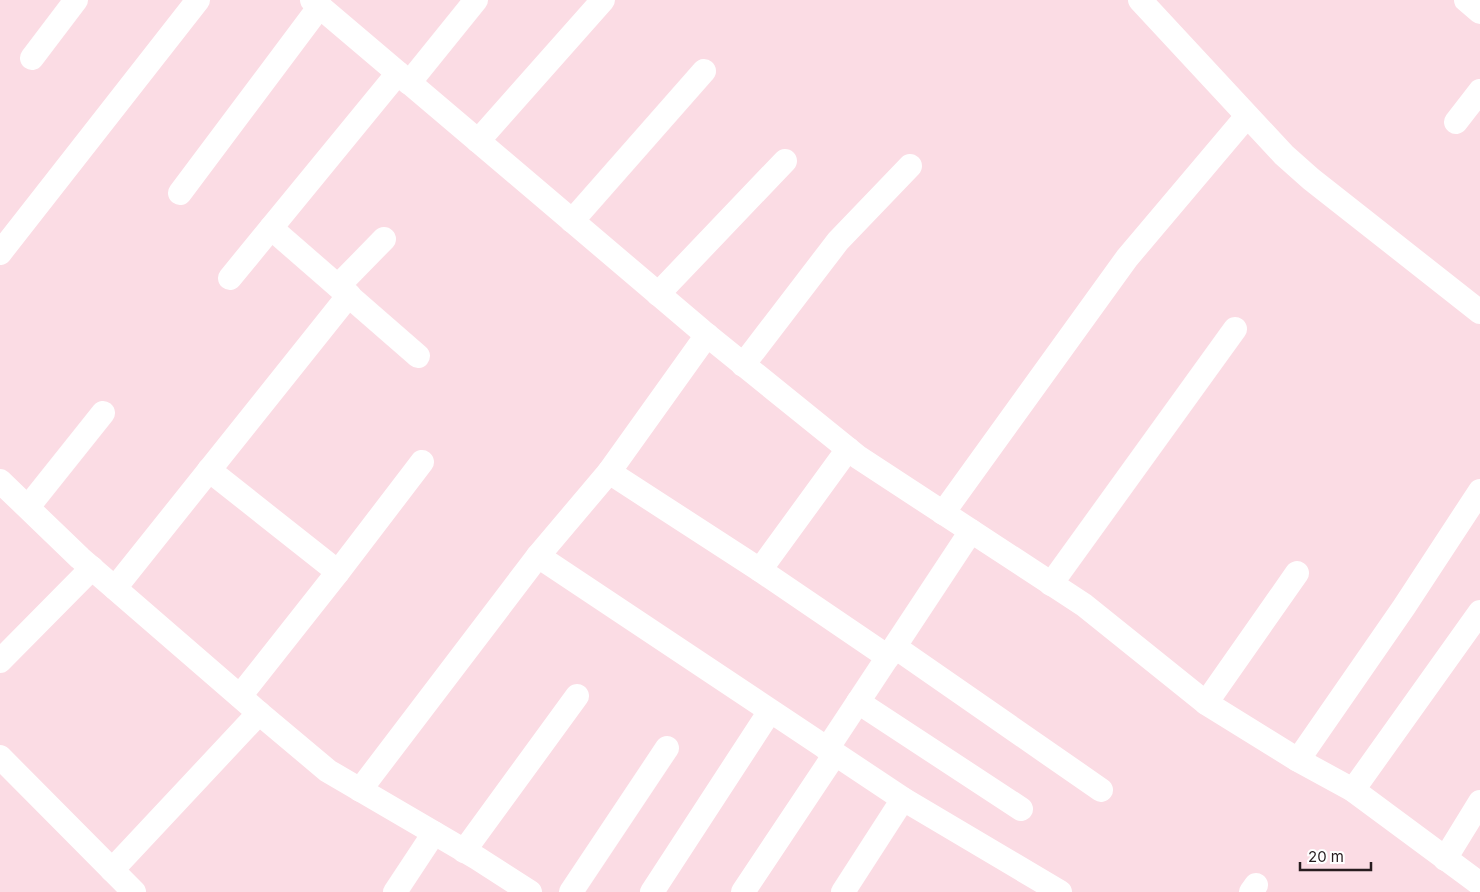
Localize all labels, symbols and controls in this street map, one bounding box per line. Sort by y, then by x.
scale bar [1300,840,1371,872]
text: 20 m [1308,847,1344,866]

